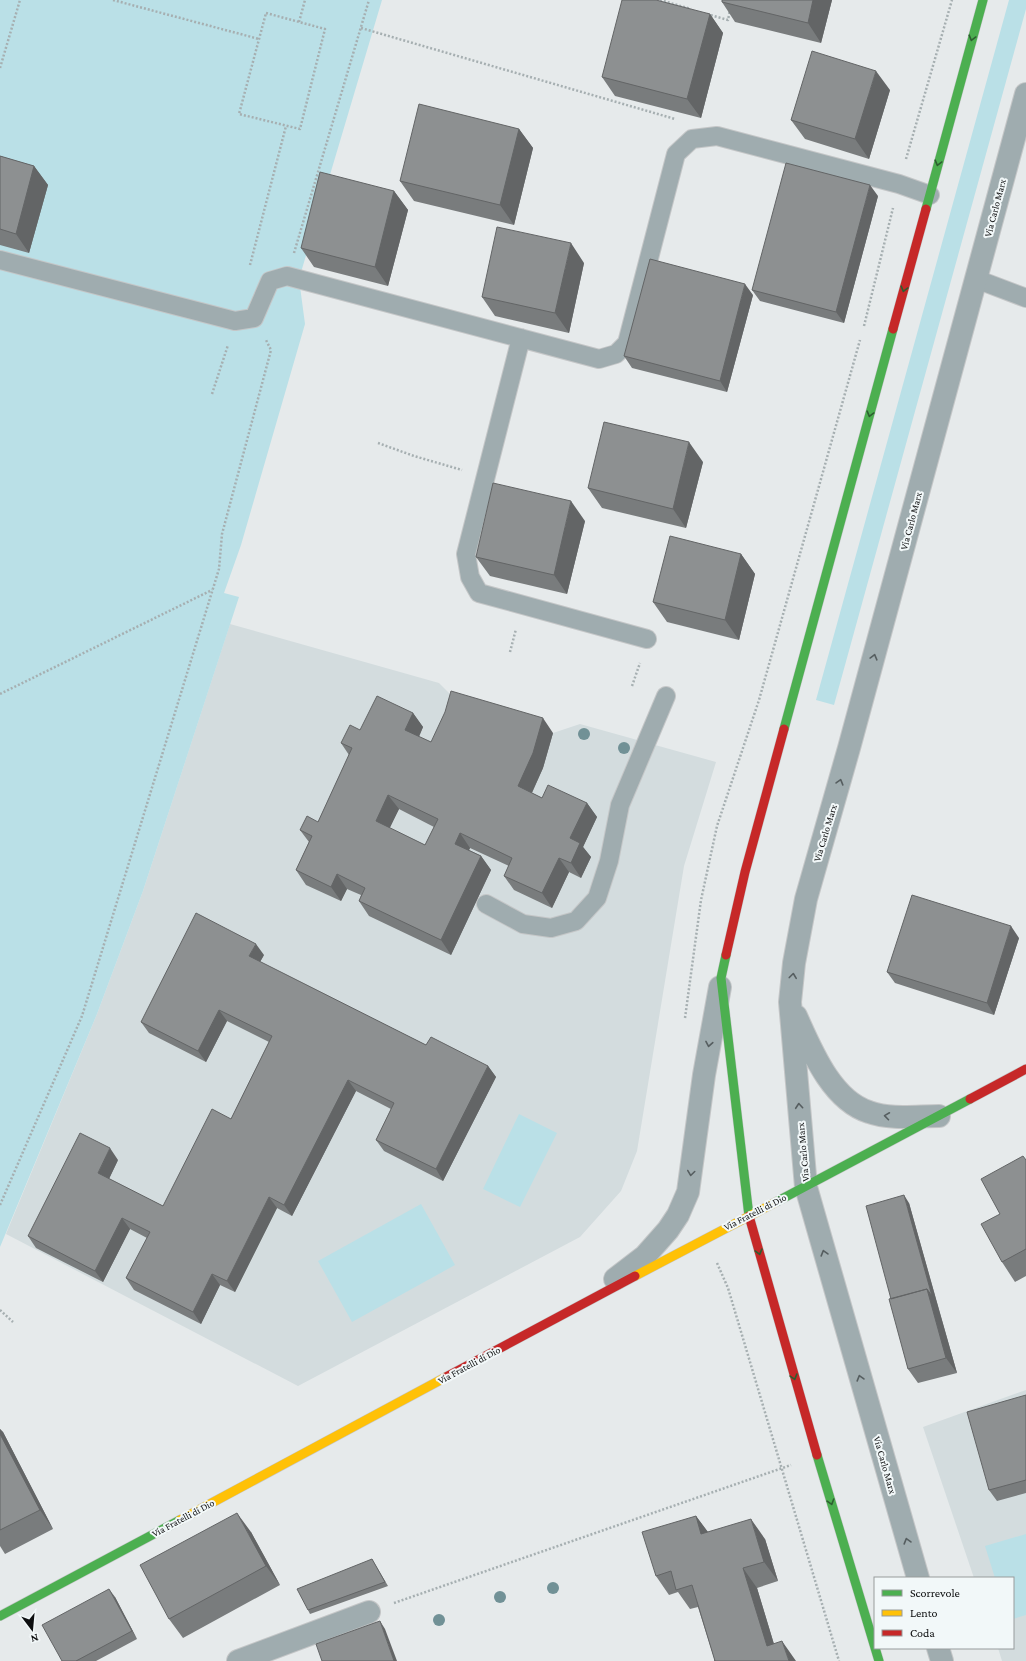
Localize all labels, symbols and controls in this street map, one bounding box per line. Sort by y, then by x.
one-way arrow [969,34,977,41]
one-way arrow [935,160,943,166]
street label: Via Carlo Marx [982,178,1008,238]
one-way arrow [901,285,909,292]
one-way arrow [866,410,875,417]
street label: Via Carlo Marx [898,491,924,551]
one-way arrow [869,654,878,661]
one-way arrow [835,779,844,786]
street label: Via Carlo Marx [811,803,839,863]
one-way arrow [788,973,797,979]
one-way arrow [706,1041,714,1047]
one-way arrow [794,1103,803,1109]
one-way arrow [883,1112,890,1121]
street label: Via Carlo Marx [795,1122,811,1182]
one-way arrow [687,1170,696,1176]
street label: Via Fratelli di Dio [722,1191,788,1233]
one-way arrow [755,1249,763,1255]
one-way arrow [820,1250,829,1257]
street label: Via Fratelli di Dio [436,1344,502,1386]
one-way arrow [789,1374,798,1381]
one-way arrow [856,1374,865,1381]
street label: Via Carlo Marx [872,1435,899,1495]
street label: Via Fratelli di Dio [150,1497,216,1539]
one-way arrow [826,1498,835,1505]
one-way arrow [903,1537,912,1544]
legend [874,1577,1014,1649]
text: Scorrevole [910,1586,960,1600]
text: Lento [910,1606,938,1620]
north arrow [12,1609,52,1649]
text: Coda [910,1626,935,1640]
text: N [29,1632,40,1646]

